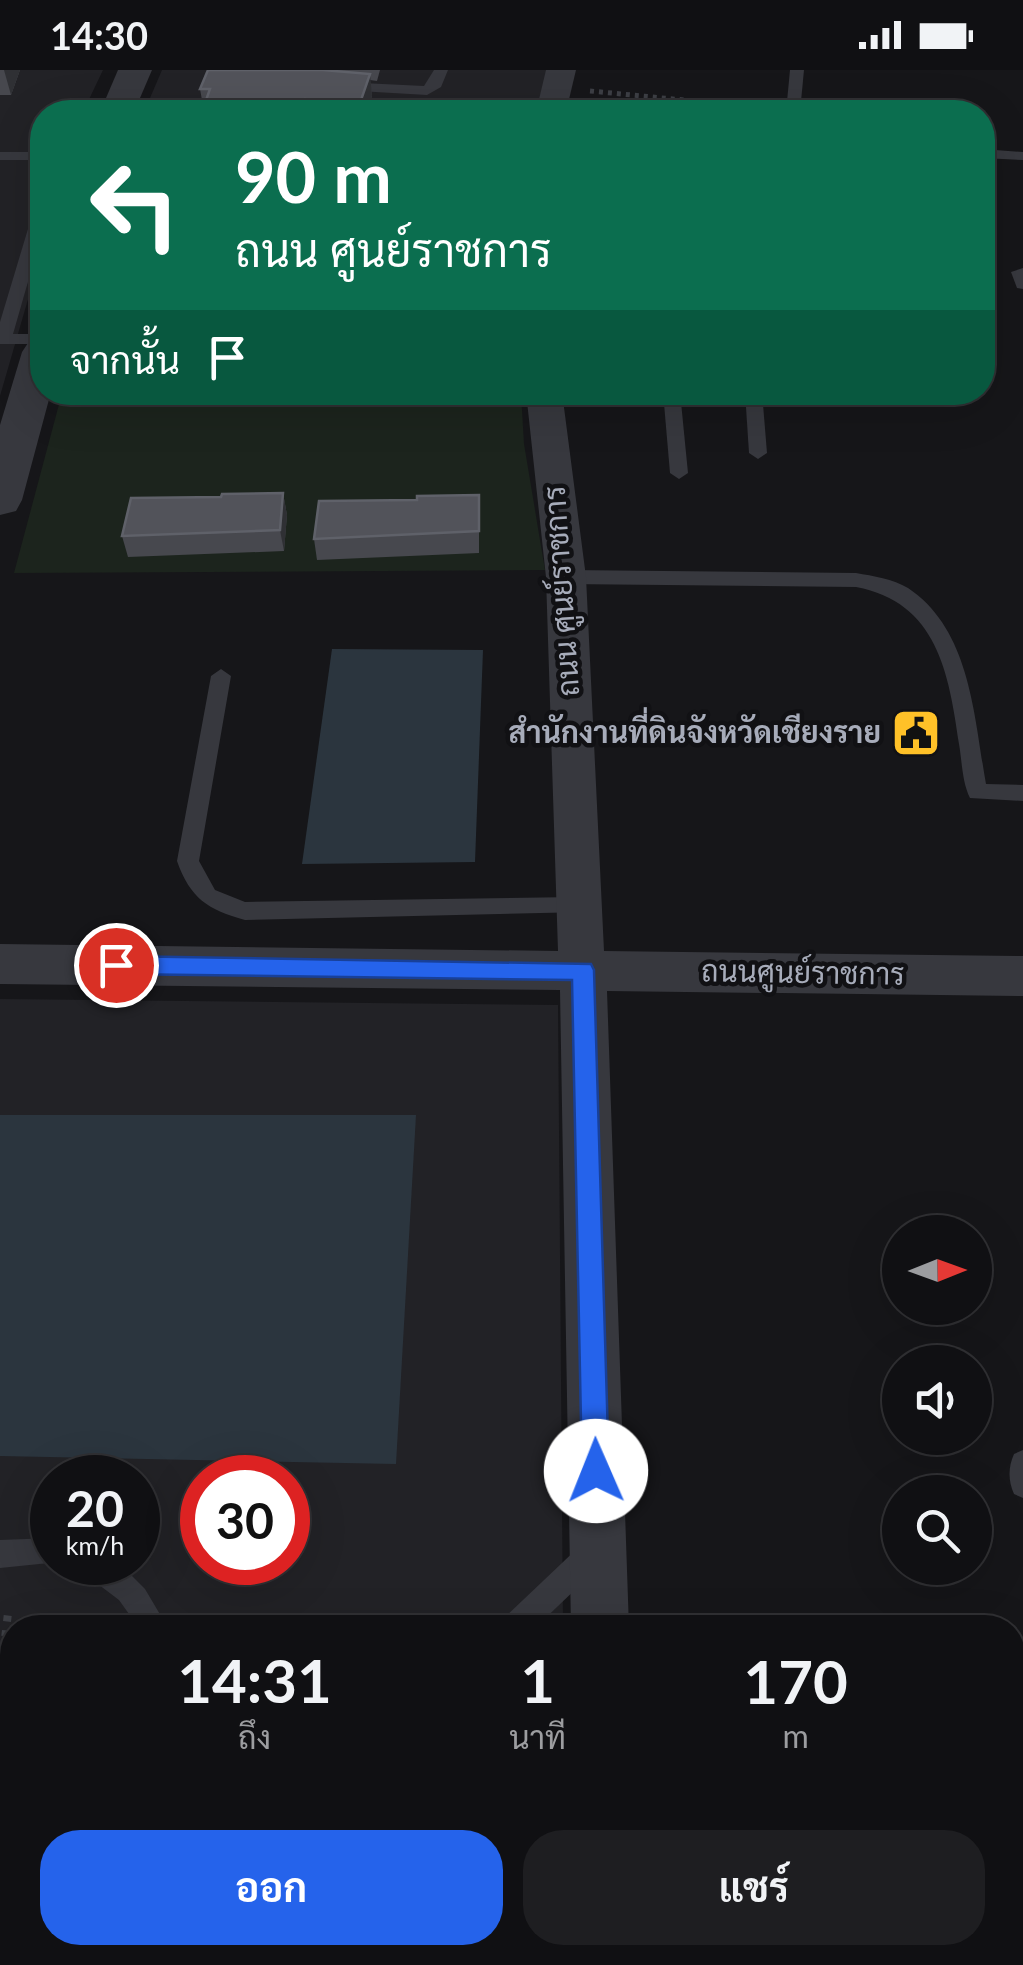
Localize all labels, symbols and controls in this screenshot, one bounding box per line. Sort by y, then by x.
text: 14:30 [50,12,148,58]
text: 90 m [235,134,392,218]
icon: left [70,140,200,270]
text: ถนน ศูนย์ราชการ [235,223,552,277]
icon: arrive [200,330,255,385]
text: จากนั้น [70,336,180,382]
street label: ถนน ศูนย์ราชการ [535,484,589,698]
place label: สำนักงานที่ดินจังหวัดเชียงราย [508,707,881,749]
public building icon: สำนักงานที่ดินจังหวัดเชียงราย [890,707,942,759]
pin [74,923,159,1008]
icon: arrive [89,938,144,993]
street label: ถนนศูนย์ราชการ [701,951,905,995]
north arrow [882,1215,992,1325]
map controls [882,1215,992,1585]
button: sound [882,1345,992,1455]
position arrow [544,1419,648,1523]
speed limit sign: 30 [180,1455,310,1585]
button: search [882,1475,992,1585]
text: 20 [66,1478,124,1538]
text: km/h [66,1530,124,1560]
text: 14:31 [177,1644,332,1716]
text: 1 [520,1644,555,1716]
text: 170 [743,1645,848,1717]
text: m [782,1716,809,1755]
text: ถึง [238,1717,271,1756]
text: นาที [509,1717,566,1756]
button: ออก [40,1830,503,1945]
button: แชร์ [523,1830,985,1945]

